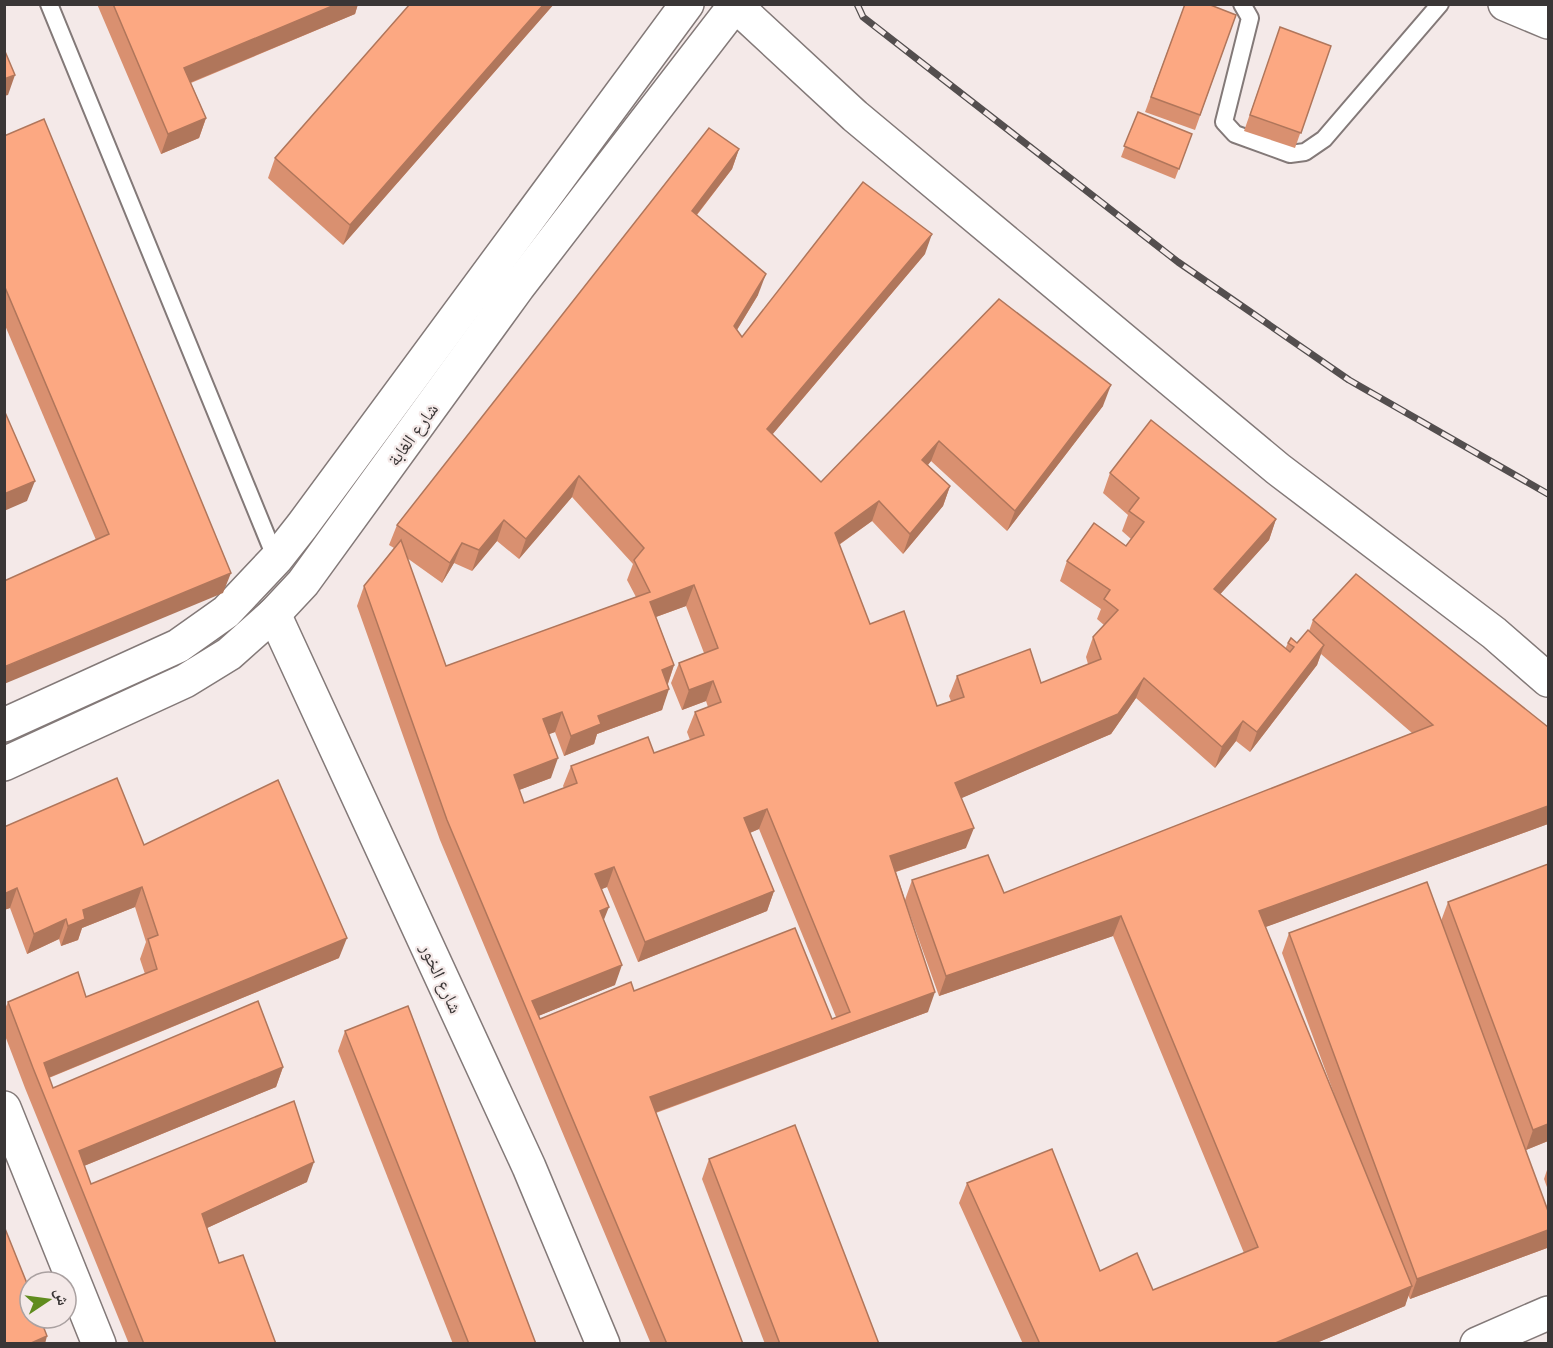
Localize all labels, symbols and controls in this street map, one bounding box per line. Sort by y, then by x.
street label: شارع الغابة [381,398,443,470]
street label: شارع الخور [415,938,469,1017]
north arrow [18,1270,78,1330]
text: ش [50,1286,75,1307]

